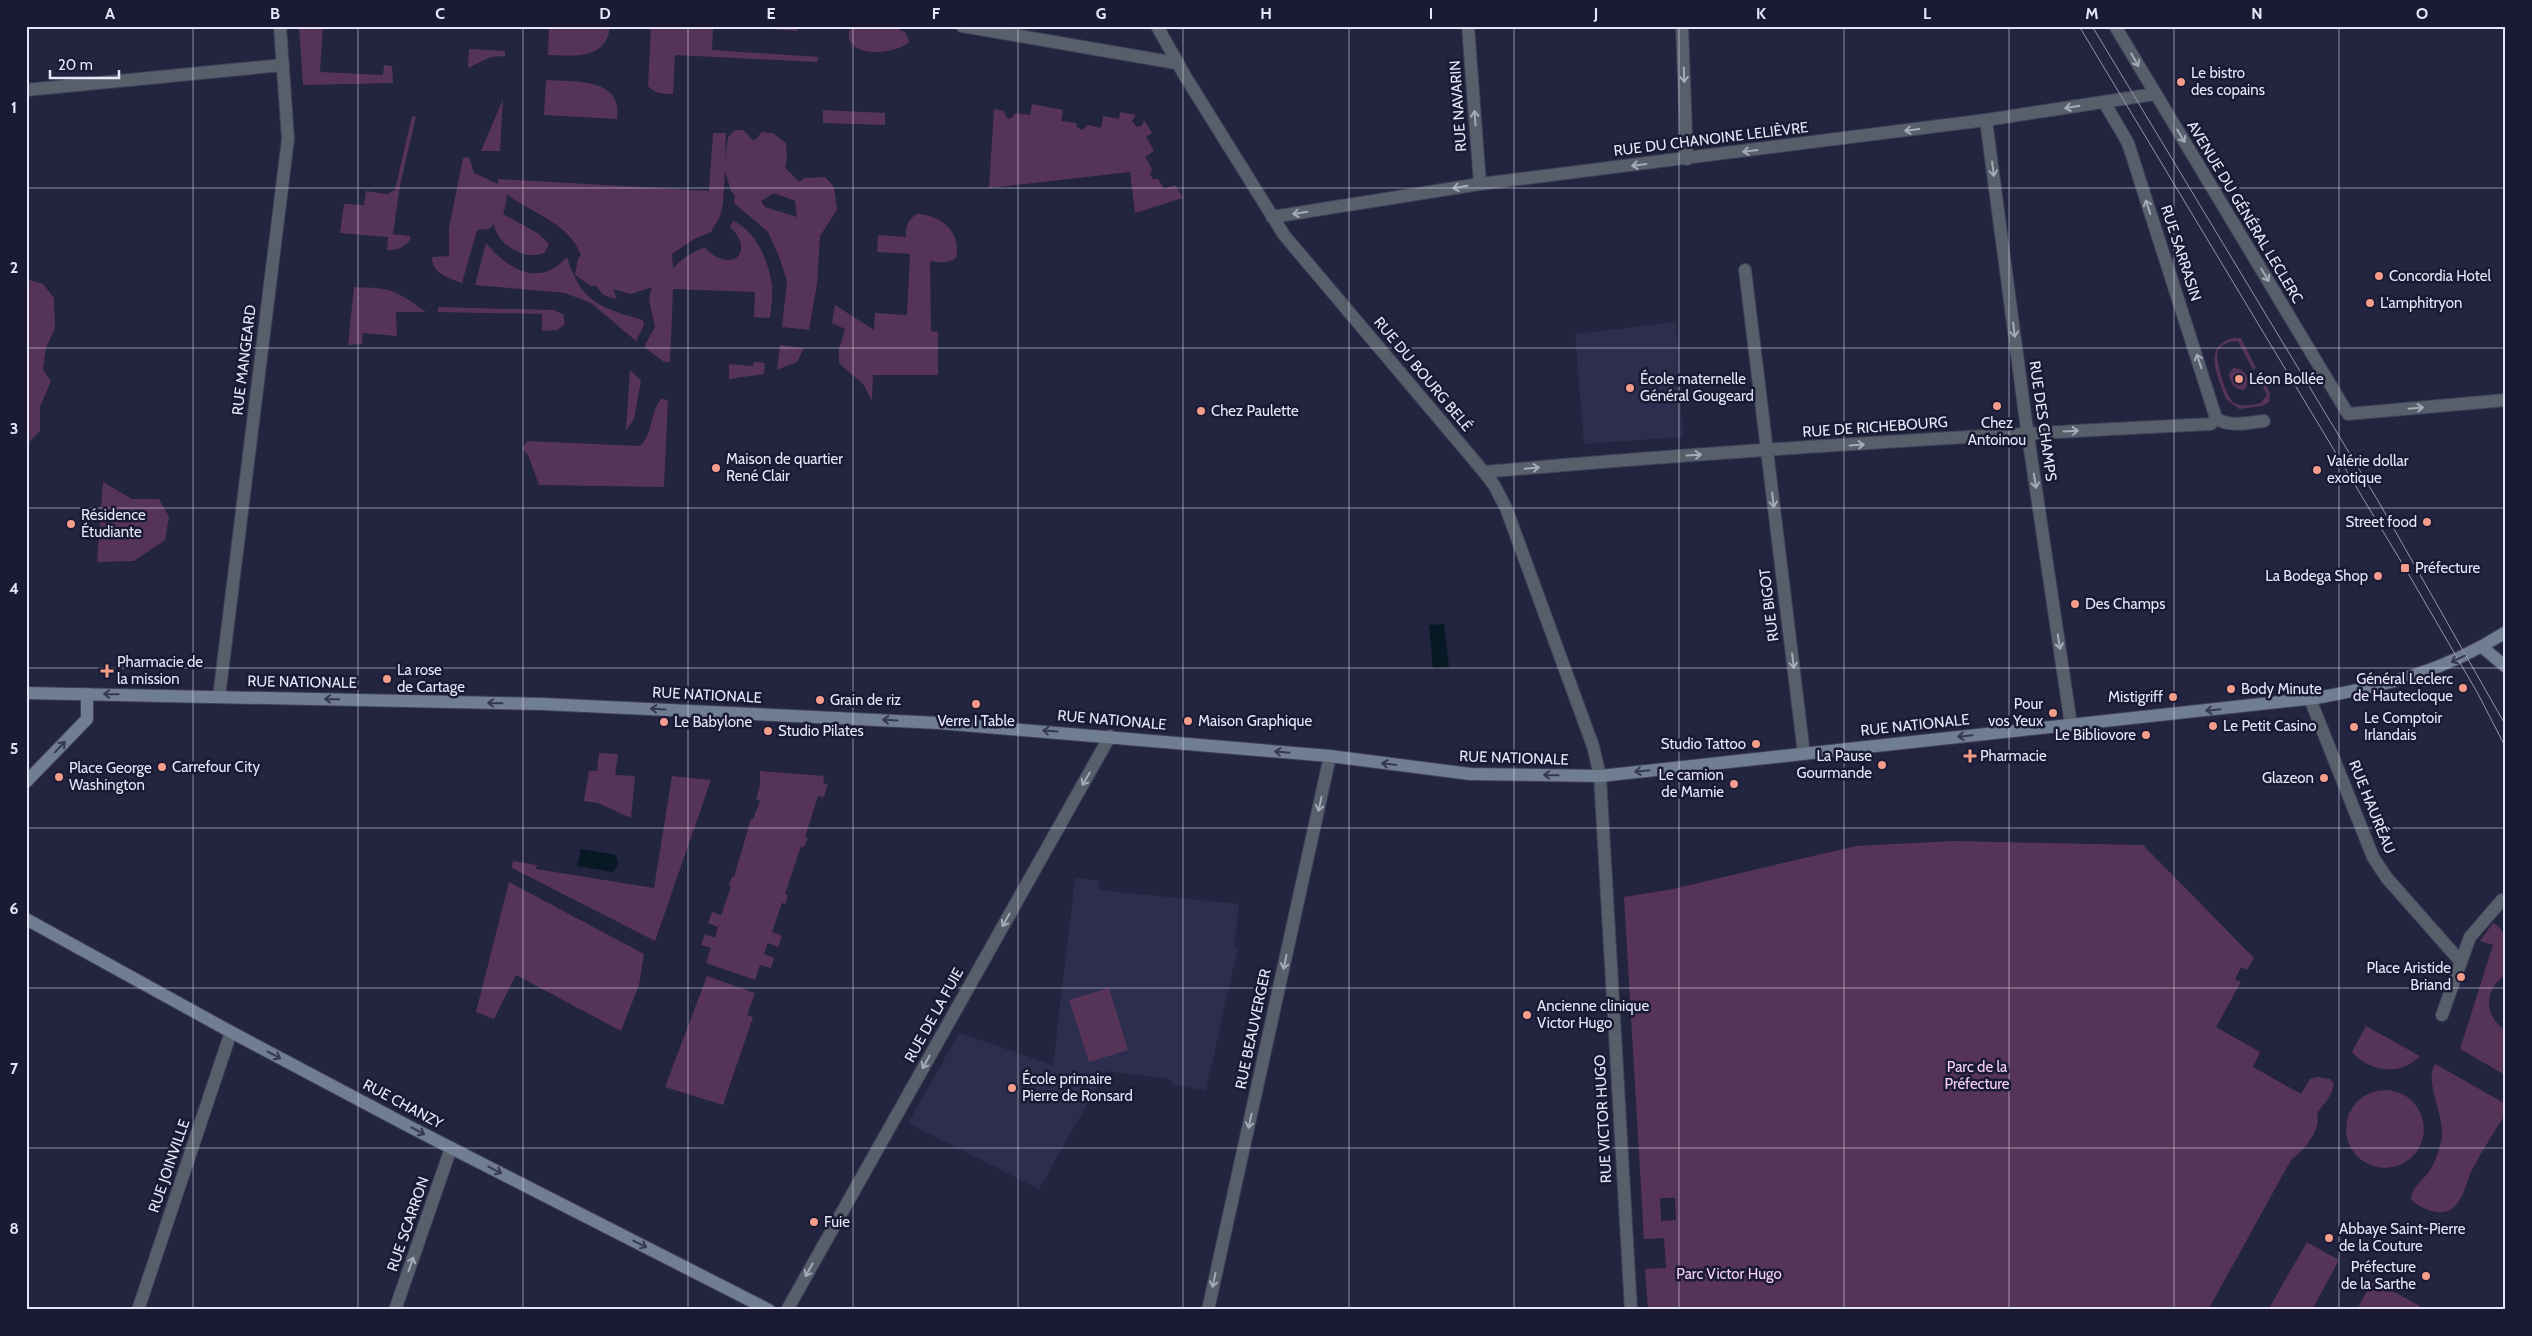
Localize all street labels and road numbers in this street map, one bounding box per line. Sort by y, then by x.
street label: RUE NAVARIN [1446,60,1470,152]
street label: RUE DU CHANOINE LELIÈVRE [1613,117,1809,160]
street label: AVENUE DU GÉNÉRAL LECLERC [2183,117,2308,306]
street label: RUE SARRASIN [2157,203,2205,303]
street label: RUE MANGEARD [228,304,260,416]
street label: RUE DU BOURG BELÉ [1370,313,1477,435]
street label: RUE DES CHAMPS [2026,360,2060,483]
street label: RUE DE RICHEBOURG [1802,413,1948,441]
street label: RUE BIGOT [1756,567,1782,643]
street label: RUE NATIONALE [247,672,357,692]
street label: RUE NATIONALE [652,683,762,707]
street label: RUE NATIONALE [1057,706,1167,734]
street label: RUE NATIONALE [1860,710,1970,740]
street label: RUE NATIONALE [1459,747,1569,769]
street label: RUE HAURÉAU [2345,757,2400,856]
street label: RUE DE LA FUIE [901,965,967,1065]
street label: RUE BEAUVERGER [1231,967,1275,1091]
street label: RUE VICTOR HUGO [1591,1054,1615,1184]
street label: RUE CHANZY [360,1075,446,1133]
street label: RUE JOINVILLE [145,1117,193,1215]
street label: RUE SCARRON [383,1174,433,1274]

